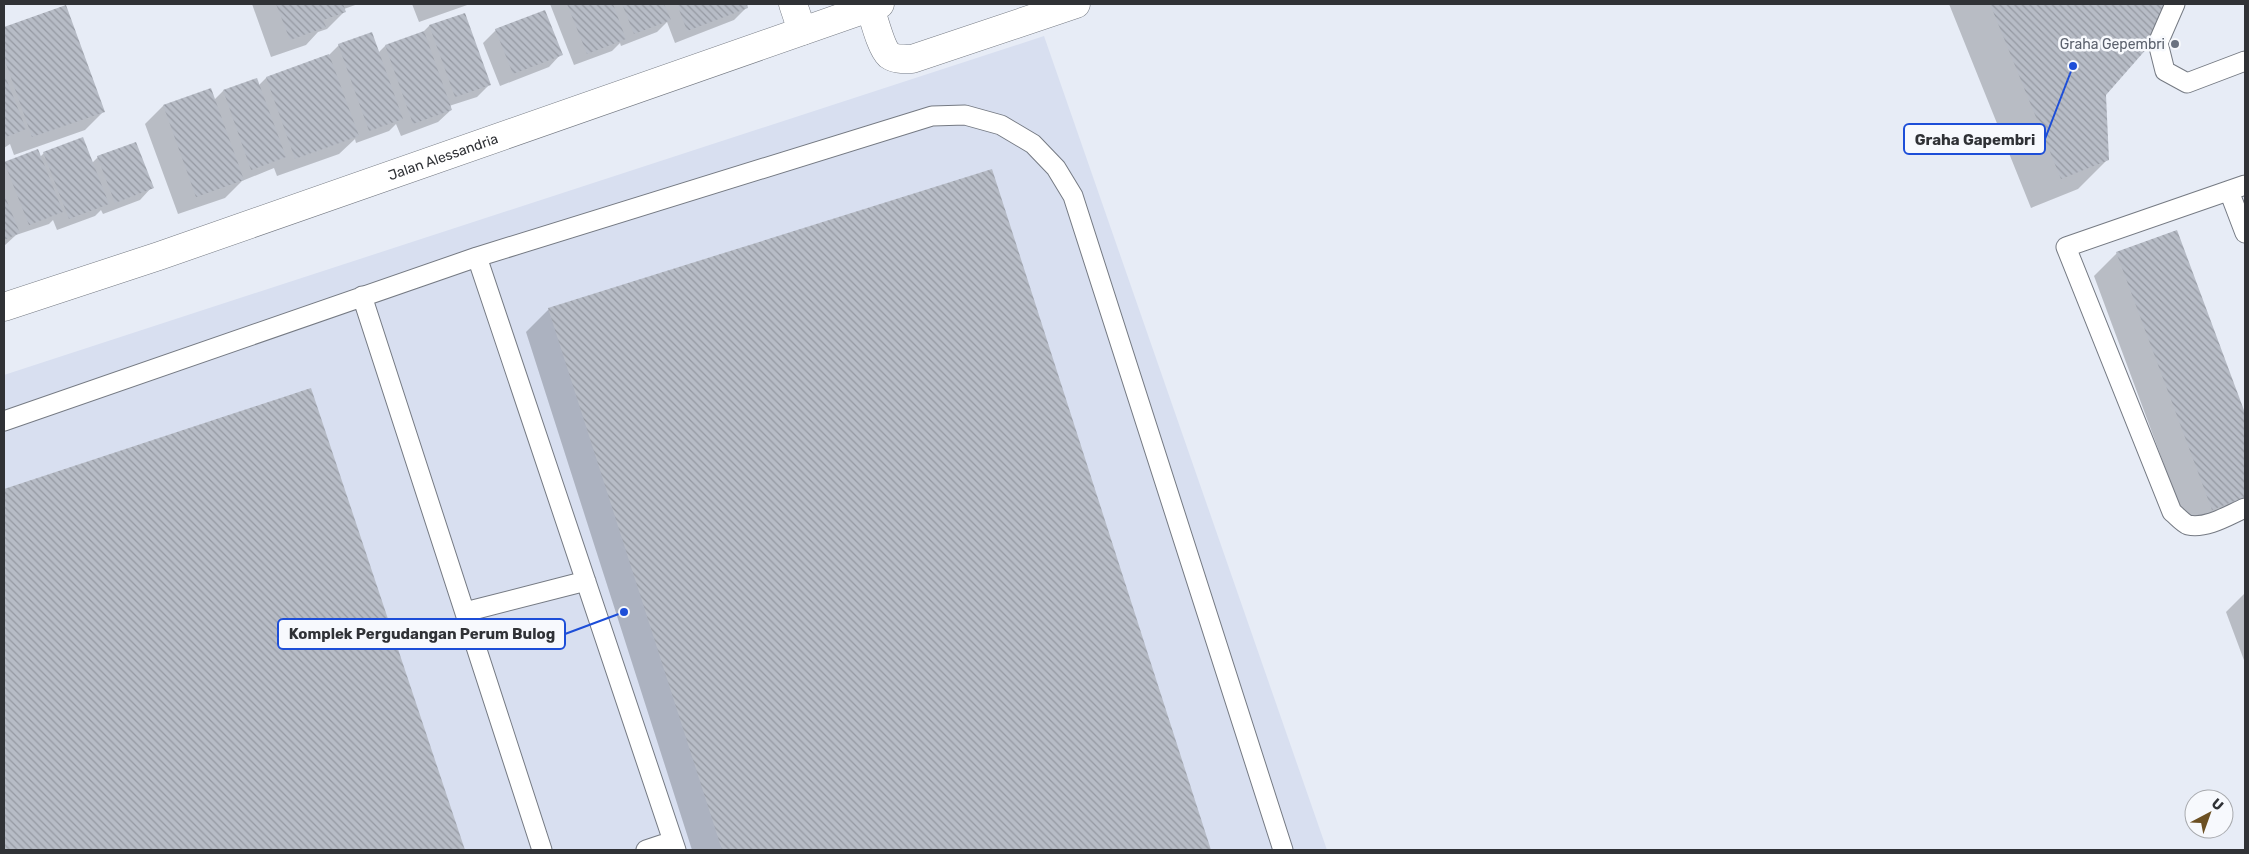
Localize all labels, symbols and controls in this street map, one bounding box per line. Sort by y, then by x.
place label: Graha Gepembri [2060,36,2165,53]
marker: Graha Gepembri [2169,38,2181,50]
callout: Graha Gapembri [1904,124,2045,154]
street label: Jalan Alessandria [386,130,500,184]
text: Graha Gapembri [1915,131,2035,149]
callout: Komplek Pergudangan Perum Bulog [278,619,565,649]
text: Komplek Pergudangan Perum Bulog [289,625,555,643]
north arrow [2184,789,2234,839]
text: U [2208,795,2227,814]

